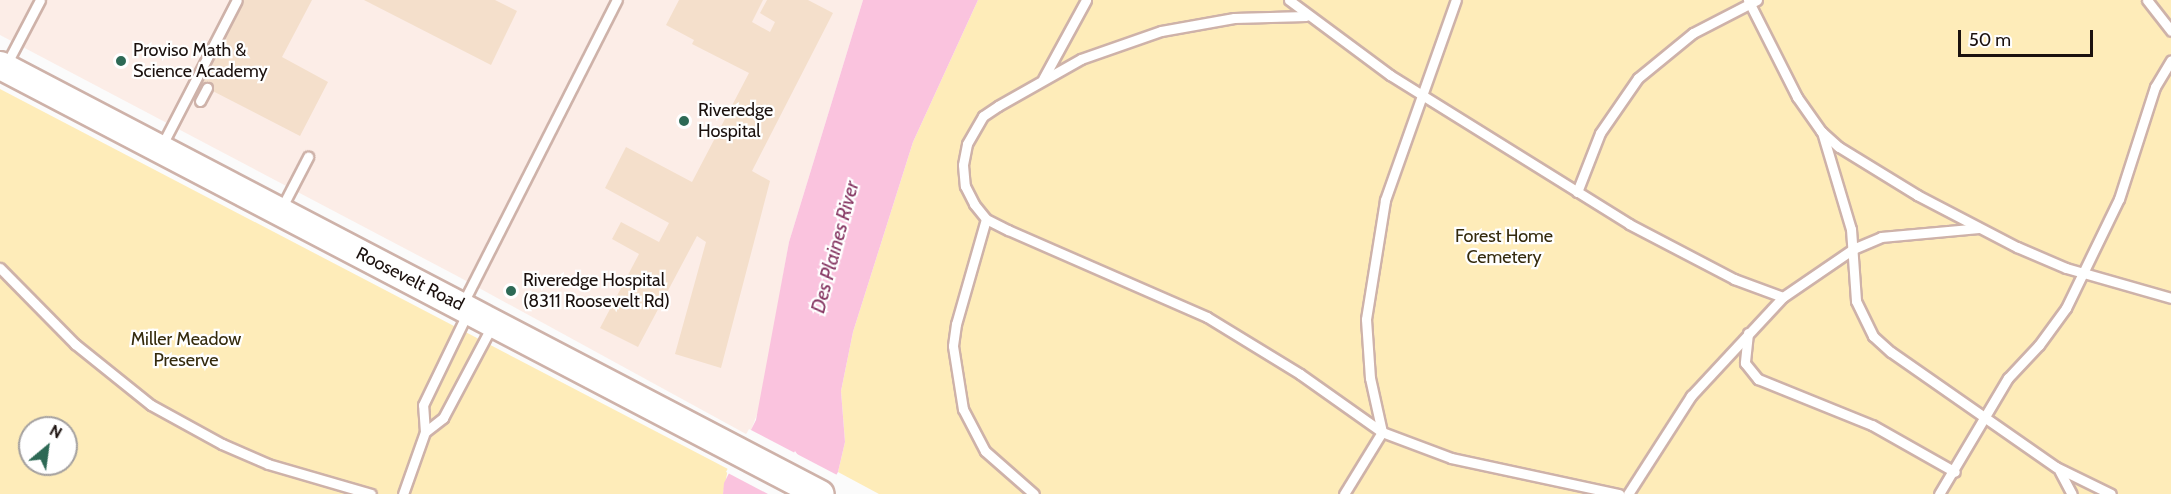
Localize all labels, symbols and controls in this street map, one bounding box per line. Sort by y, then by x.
scale bar [1961,18,2096,56]
text: 50 m [1969,29,2011,51]
place label: Proviso Math & Science Academy [133,40,268,82]
marker: Proviso Math & Science Academy [114,54,128,68]
place label: Riveredge Hospital [698,100,773,142]
marker: Riveredge Hospital [675,112,693,130]
water label: Des Plaines River [806,178,864,316]
park label: Forest Home Cemetery [1455,226,1553,268]
street label: Roosevelt Road [352,243,468,315]
place label: Riveredge Hospital (8311 Roosevelt Rd) [523,270,670,312]
marker: Riveredge Hospital (8311 Roosevelt Rd) [504,284,518,298]
park label: Miller Meadow Preserve [131,329,241,372]
north arrow [18,416,78,476]
text: N [46,421,66,443]

